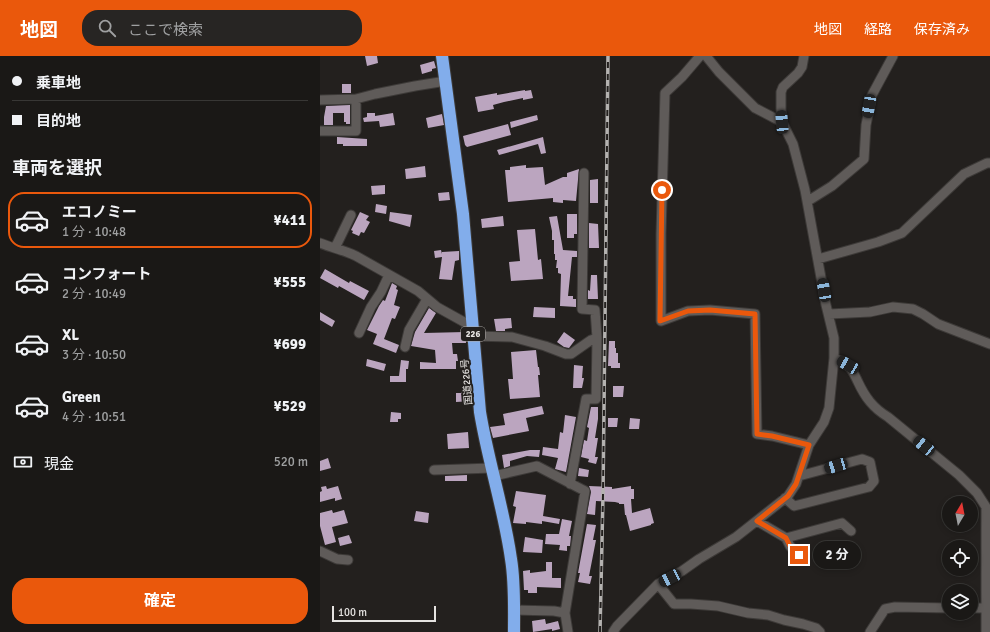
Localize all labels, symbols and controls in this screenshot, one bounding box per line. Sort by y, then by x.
search box [82,10,362,46]
icon: search [96,17,118,39]
text: 地図 [20,18,58,42]
text: ここで検索 [128,21,203,39]
text: 地図 [814,21,842,38]
text: 経路 [864,21,892,38]
text: 保存済み [914,21,970,38]
text: 乗車地 [36,74,81,92]
car [861,93,877,119]
car [775,110,789,134]
text: 目的地 [36,112,81,130]
text: 車両を選択 [12,157,102,179]
route start [653,181,671,199]
icon: car [14,202,50,238]
text: エコノミー [62,203,137,221]
text: ¥411 [274,211,306,229]
text: 1 分 · 10:48 [62,224,126,240]
icon: car [14,264,50,300]
text: コンフォート [62,265,152,283]
text: ¥555 [274,273,306,291]
car [816,277,832,303]
text: 2 分 · 10:49 [62,286,126,302]
icon: car [14,326,50,362]
text: XL [62,326,79,344]
road number: 226 [461,327,485,341]
text: ¥699 [274,335,306,353]
text: 3 分 · 10:50 [62,347,126,363]
car [835,354,861,376]
street label: 国道226号 [459,358,475,405]
icon: car [14,388,50,424]
text: Green [62,388,101,406]
text: ¥529 [274,397,306,415]
text: 4 分 · 10:51 [62,409,126,425]
car [911,434,937,458]
icon: cash [12,451,34,473]
text: 520 m [274,454,308,470]
text: 現金 [44,455,74,473]
car [823,457,849,475]
north arrow [942,496,978,532]
map controls [942,496,978,620]
button: locate [942,540,978,576]
callout: 2 分 [813,541,861,569]
route end [790,546,808,564]
text: 2 分 [826,547,848,563]
car [657,567,683,589]
button: 確定 [12,578,308,624]
button: layers [942,584,978,620]
scale bar [332,604,436,623]
text: 100 m [338,606,367,619]

